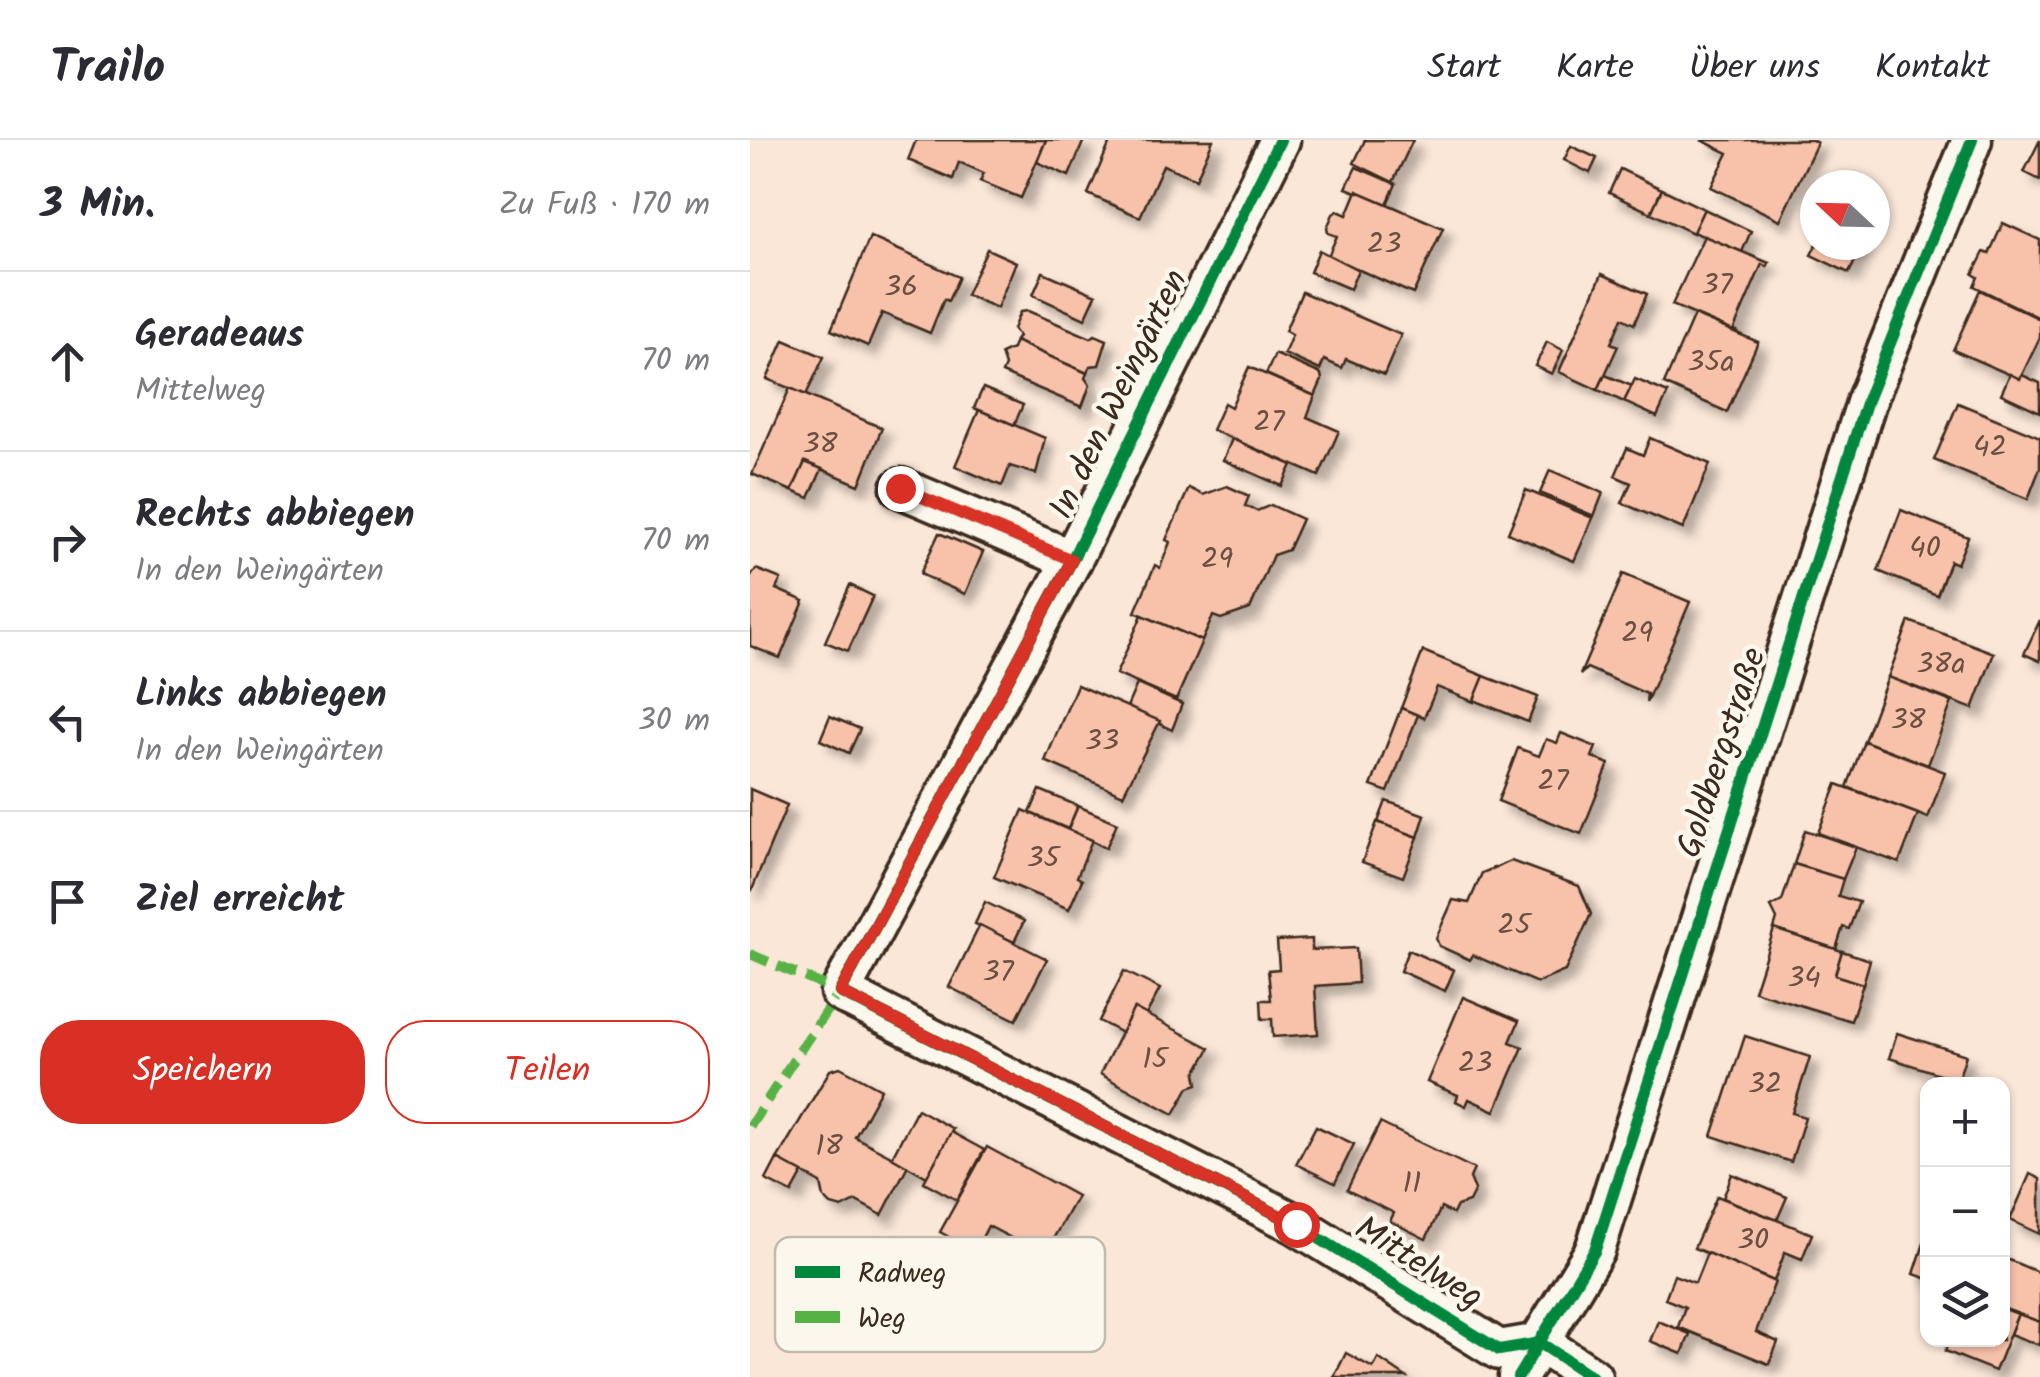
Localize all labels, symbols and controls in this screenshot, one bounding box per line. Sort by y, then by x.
text: Trailo [50,31,165,107]
text: Start [1427,41,1501,97]
text: Karte [1556,41,1634,97]
text: Über uns [1689,41,1820,97]
text: Kontakt [1875,41,1990,97]
north arrow [1800,170,1890,260]
text: 3 Min. [40,172,155,239]
text: Zu Fuß · 170 m [499,180,710,231]
house number: 23 [1367,221,1401,269]
street label: In den Weingärten [1035,260,1205,530]
house number: 37 [1702,262,1734,310]
house number: 36 [884,264,918,312]
text: Geradeaus [135,306,304,366]
icon: ahead [40,334,95,389]
text: 70 m [641,336,710,387]
house number: 35a [1687,339,1735,387]
text: Mittelweg [135,366,266,417]
house number: 27 [1253,399,1286,447]
house number: 38 [802,421,839,469]
house number: 42 [1973,424,2007,472]
route end [878,466,924,512]
text: Rechts abbiegen [135,486,415,546]
icon: right [40,514,95,569]
text: 70 m [641,516,710,567]
house number: 40 [1909,525,1941,573]
house number: 29 [1201,536,1233,584]
text: In den Weingärten [135,546,384,597]
house number: 29 [1621,610,1653,658]
street label: Goldbergstraße [1663,640,1783,865]
house number: 38a [1916,641,1966,689]
text: Links abbiegen [135,666,387,726]
icon: left [40,694,95,749]
text: 30 m [637,696,710,747]
house number: 38 [1890,697,1927,745]
house number: 33 [1085,718,1119,766]
text: In den Weingärten [135,726,384,777]
house number: 27 [1537,758,1570,806]
house number: 35 [1026,835,1062,883]
text: Ziel erreicht [135,871,344,931]
icon: arrive [40,874,95,929]
house number: 25 [1497,902,1533,950]
house number: 37 [983,949,1015,997]
house number: 34 [1787,955,1821,1003]
button: Speichern [40,1020,365,1124]
button: Teilen [385,1020,710,1124]
house number: 15 [1142,1036,1170,1084]
house number: 23 [1458,1040,1492,1088]
house number: 32 [1748,1061,1782,1109]
map controls [1920,1077,2010,1347]
button: + [1920,1077,2010,1167]
house number: 18 [815,1123,844,1171]
house number: 11 [1403,1160,1421,1208]
button: − [1920,1167,2010,1257]
route start [1274,1202,1320,1248]
street label: Mittelweg [1342,1202,1494,1326]
house number: 30 [1737,1217,1769,1265]
legend [775,1237,1105,1352]
text: Radweg [858,1252,946,1297]
button: layers [1920,1257,2010,1347]
text: Weg [858,1297,906,1342]

